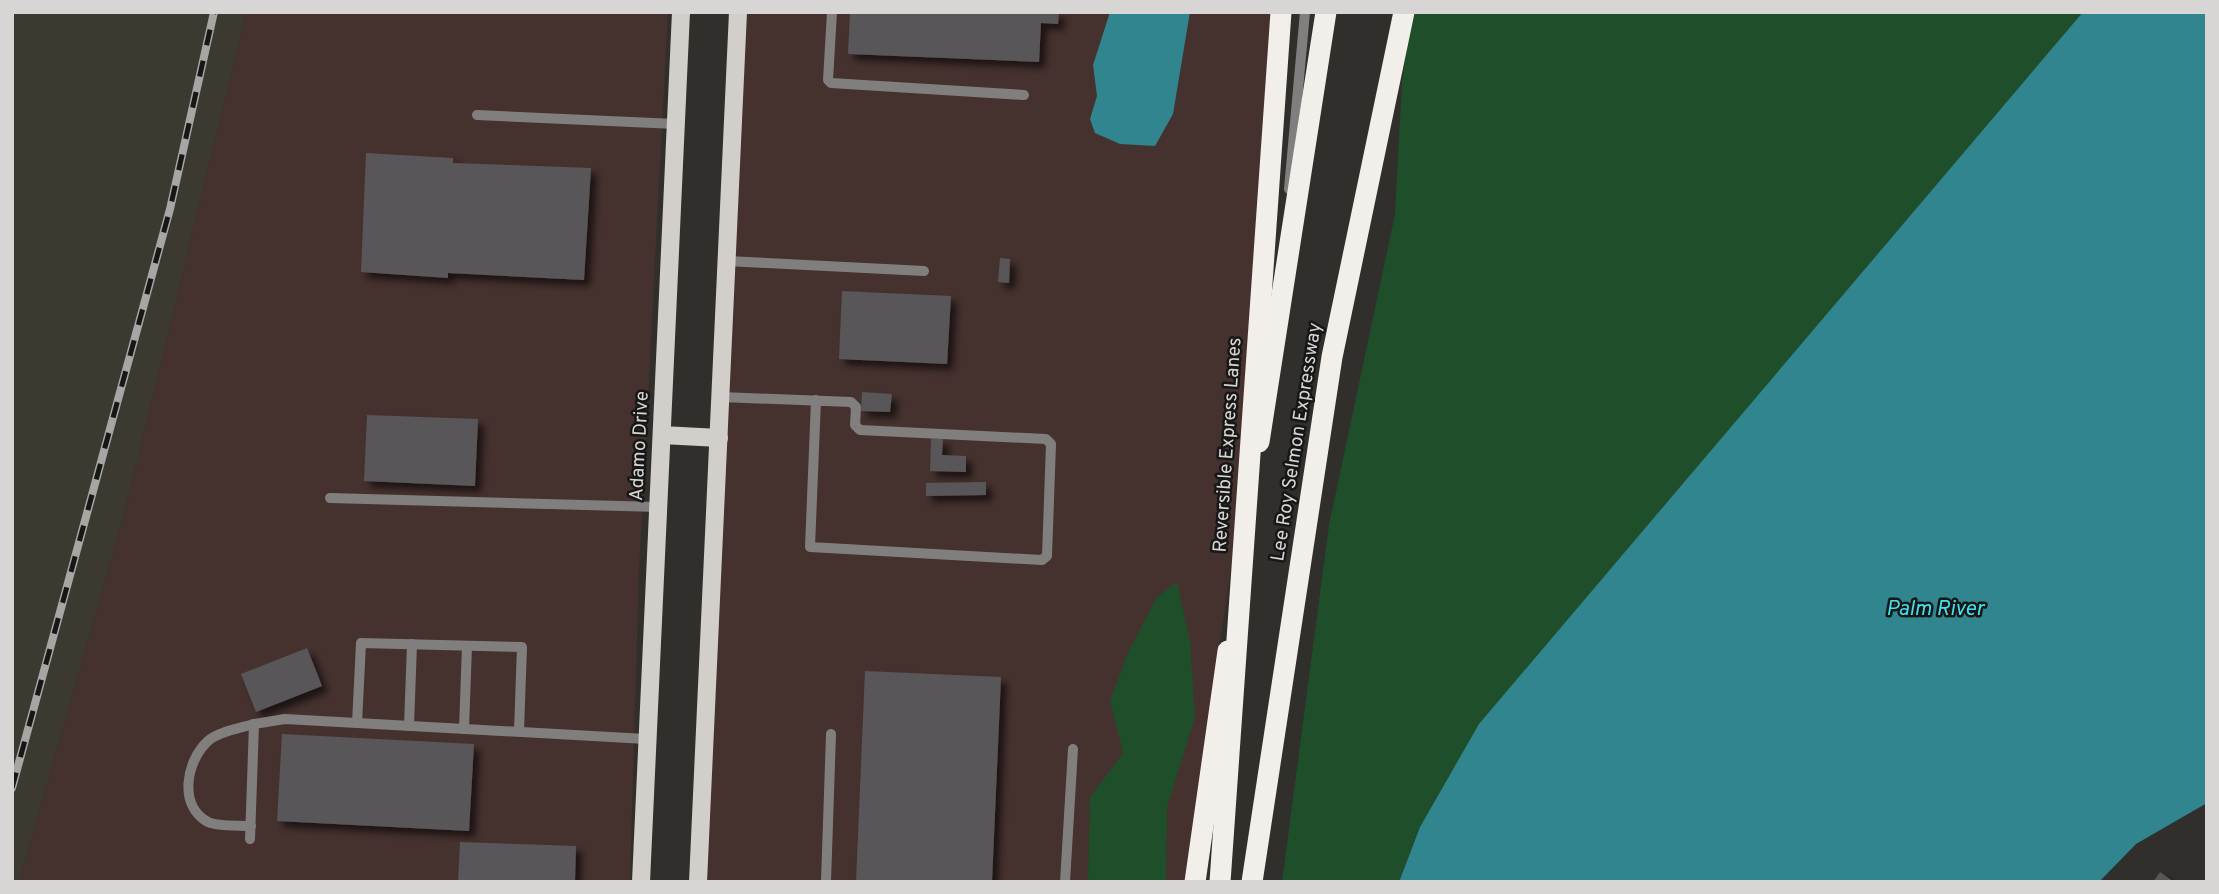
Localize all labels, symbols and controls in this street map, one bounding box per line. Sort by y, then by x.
street label: Lee Roy Selmon Expressway [1266,321,1328,563]
street label: Reversible Express Lanes [1209,337,1247,553]
street label: Adamo Drive [625,390,655,502]
water label: Palm River [1886,596,1986,623]

